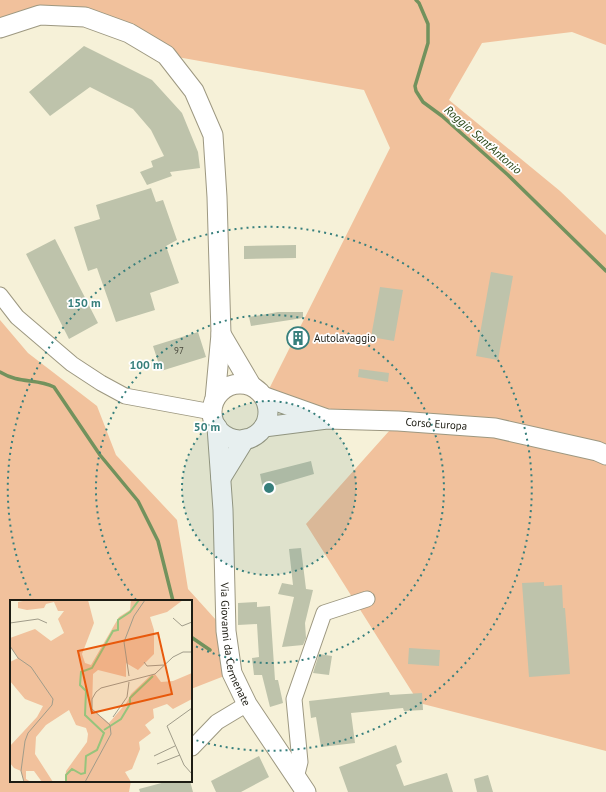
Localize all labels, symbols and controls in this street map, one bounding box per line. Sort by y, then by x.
water label: Roggia Sant'Antonio [442,102,525,177]
text: 150 m [67,295,101,310]
building icon: Autolavaggio [285,325,311,351]
place label: Autolavaggio [314,331,376,345]
house number: 97 [174,345,184,356]
text: 100 m [129,357,163,372]
street label: Corso Europa [405,415,468,433]
text: 50 m [194,419,220,434]
centre of rings [262,481,276,495]
street label: Via Giovanni da Cermenate [218,581,254,708]
inset map [10,600,192,782]

